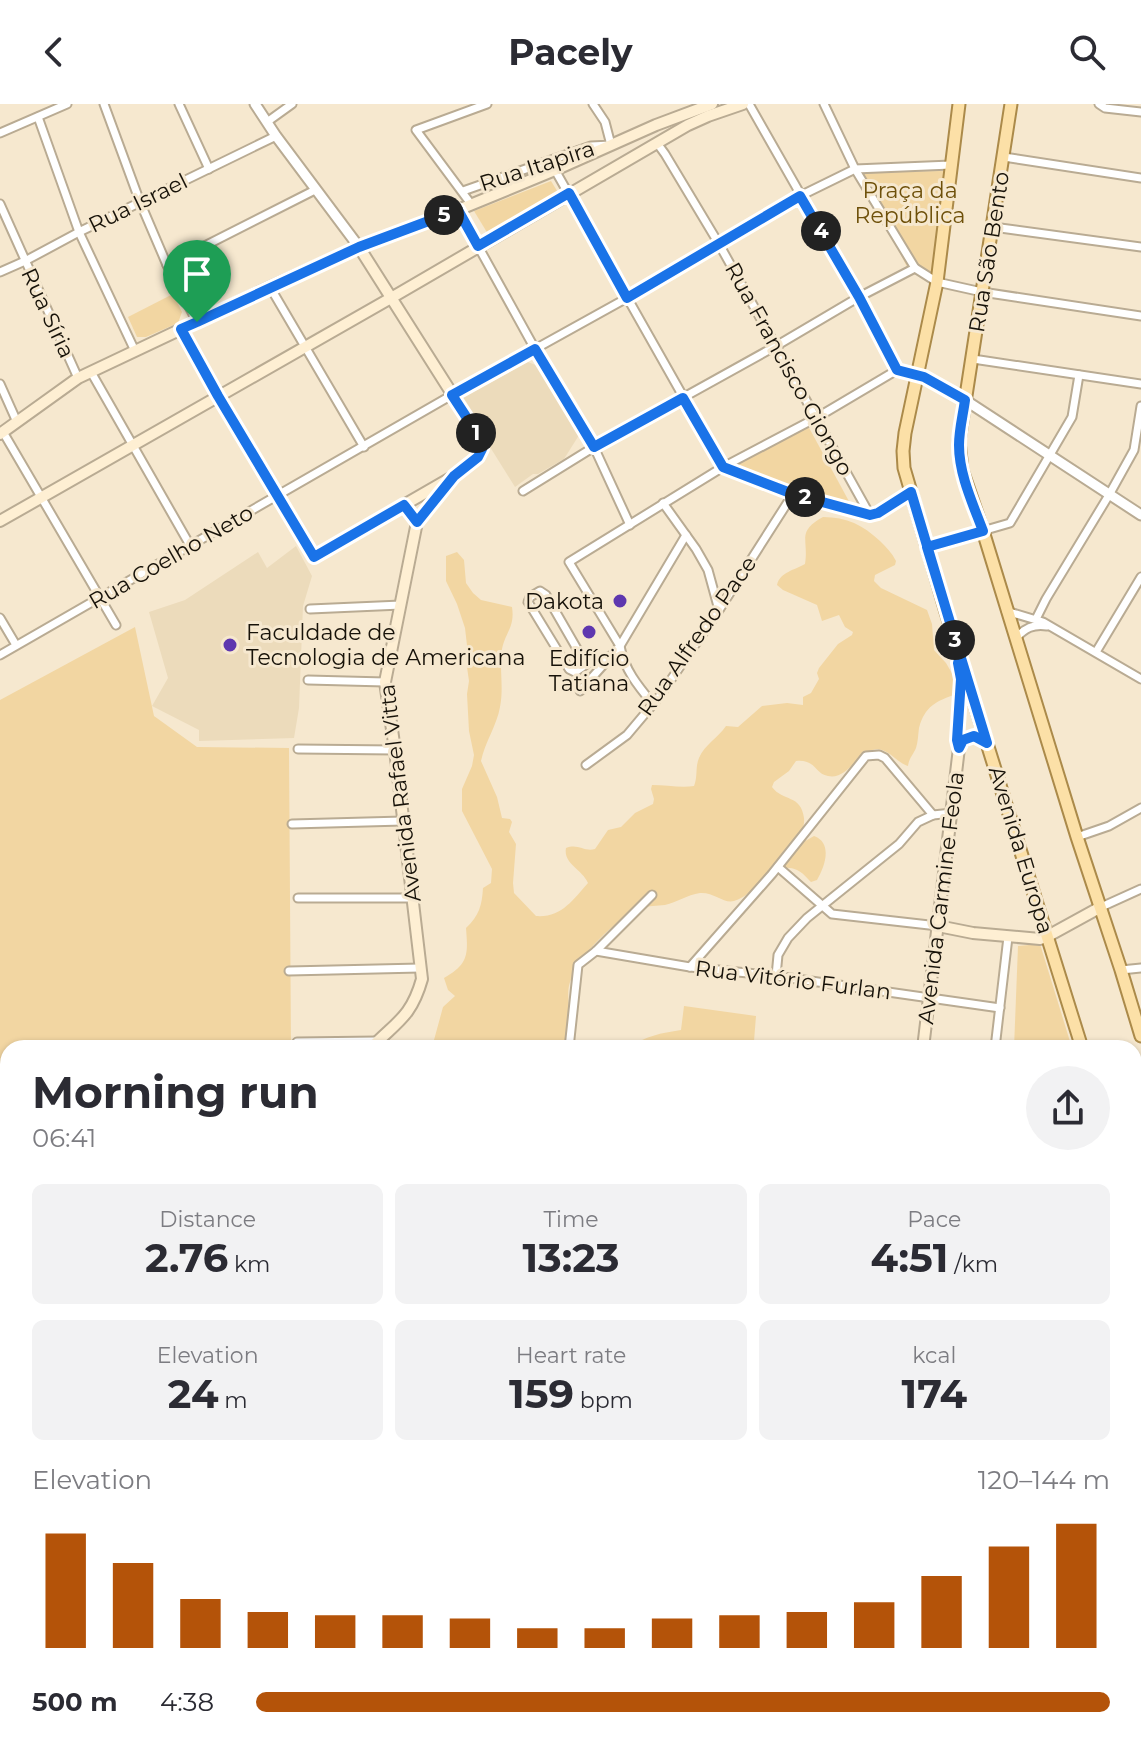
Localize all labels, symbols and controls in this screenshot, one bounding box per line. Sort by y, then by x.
icon: back [32,30,76,74]
text: Pacely [508,30,633,74]
icon: search [1065,30,1109,74]
street label: Rua Itapira [476,135,598,197]
street label: Rua Israel [84,167,192,239]
street label: Rua São Bento [963,170,1015,334]
park label: Praça da República [854,177,966,229]
pin: 5 [424,195,464,235]
text: 5 [437,201,451,228]
pin: 4 [801,211,841,251]
text: 4 [813,217,829,244]
pin [163,240,231,322]
icon: arrive [175,252,219,296]
street label: Rua Francisco Giongo [719,258,859,480]
street label: Rua Síria [15,264,81,362]
pin: 1 [456,413,496,453]
text: 1 [472,419,480,446]
pin: 2 [785,477,825,517]
text: 2 [799,483,811,510]
street label: Rua Coelho Neto [84,499,258,615]
street label: Rua Alfredo Pace [632,551,762,721]
place label: Dakota [525,588,604,615]
marker: Dakota [611,592,629,610]
place label: Faculdade de Tecnologia de Americana [246,619,525,671]
pin: 3 [935,620,975,660]
marker: Edifício Tatiana [580,623,598,641]
text: 3 [948,626,962,653]
marker: Faculdade de Tecnologia de Americana [221,636,239,654]
place label: Edifício Tatiana [549,645,629,697]
street label: Avenida Rafael Vitta [373,683,427,903]
street label: Avenida Europa [983,763,1059,937]
street label: Avenida Carmine Feola [912,770,970,1026]
street label: Rua Vitório Furlan [693,955,893,1005]
text: Morning run [32,1065,319,1119]
button: share [1026,1066,1110,1150]
text: 06:41 [32,1122,96,1154]
text: Distance [159,1206,256,1233]
text: Time [543,1206,599,1233]
text: Pace [907,1206,961,1233]
text: 2.76 [145,1233,228,1282]
text: 13:23 [522,1233,620,1282]
text: 4:51 [871,1233,948,1282]
text: km [228,1251,270,1278]
text: /km [948,1251,998,1278]
text: Elevation [157,1342,259,1369]
text: Heart rate [516,1342,626,1369]
text: kcal [912,1342,956,1369]
text: 24 [168,1369,218,1418]
text: 159 [509,1369,574,1418]
text: 174 [902,1369,967,1418]
text: m [218,1387,248,1414]
text: bpm [574,1387,633,1414]
text: Elevation [32,1464,152,1496]
text: 120–144 m [978,1464,1110,1496]
text: 500 m [32,1686,117,1718]
text: 4:38 [160,1686,214,1718]

